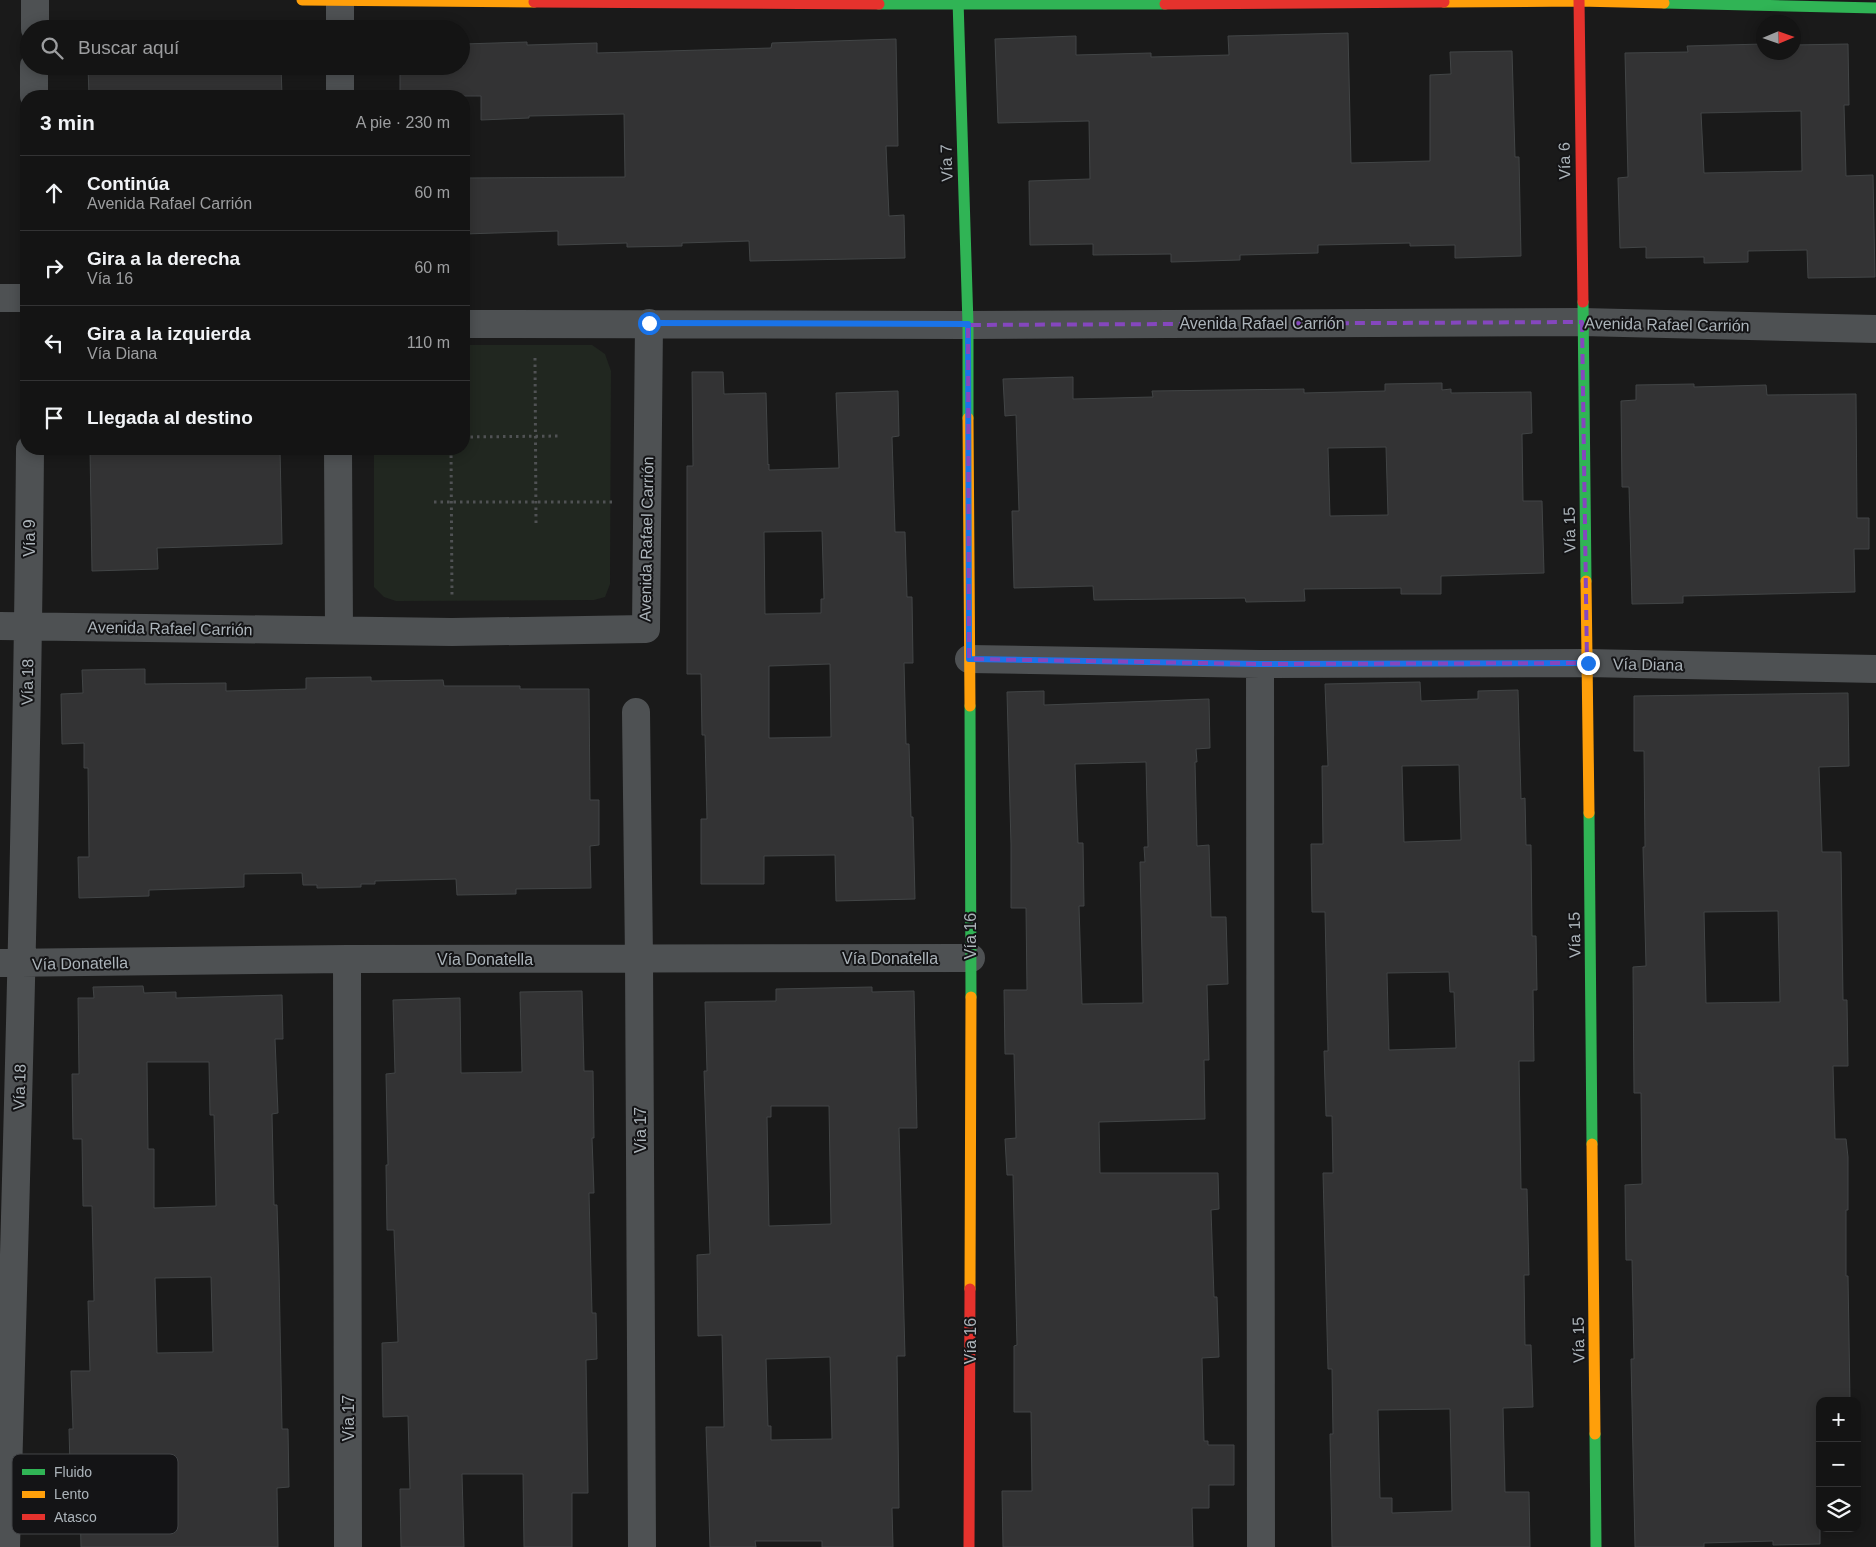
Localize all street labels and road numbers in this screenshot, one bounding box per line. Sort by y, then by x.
street label: Vía 6 [1556,142,1573,180]
street label: Vía 7 [937,144,956,182]
street label: Avenida Rafael Carrión [1179,315,1345,332]
street label: Avenida Rafael Carrión [1584,315,1750,334]
street label: Avenida Rafael Carrión [637,456,656,622]
street label: Vía 15 [1561,507,1578,553]
street label: Vía 9 [21,519,38,557]
street label: Avenida Rafael Carrión [87,619,253,638]
street label: Vía Diana [1613,655,1683,674]
street label: Vía 18 [19,659,36,705]
street label: Vía 15 [1566,912,1583,958]
street label: Vía 16 [962,913,979,959]
street label: Vía Donatella [842,950,938,967]
street label: Vía Donatella [437,951,533,968]
street label: Vía Donatella [32,954,128,973]
street label: Vía 18 [10,1064,29,1110]
street label: Vía 17 [632,1107,649,1153]
street label: Vía 15 [1570,1317,1587,1363]
street label: Vía 16 [962,1318,979,1364]
street label: Vía 17 [340,1395,357,1441]

